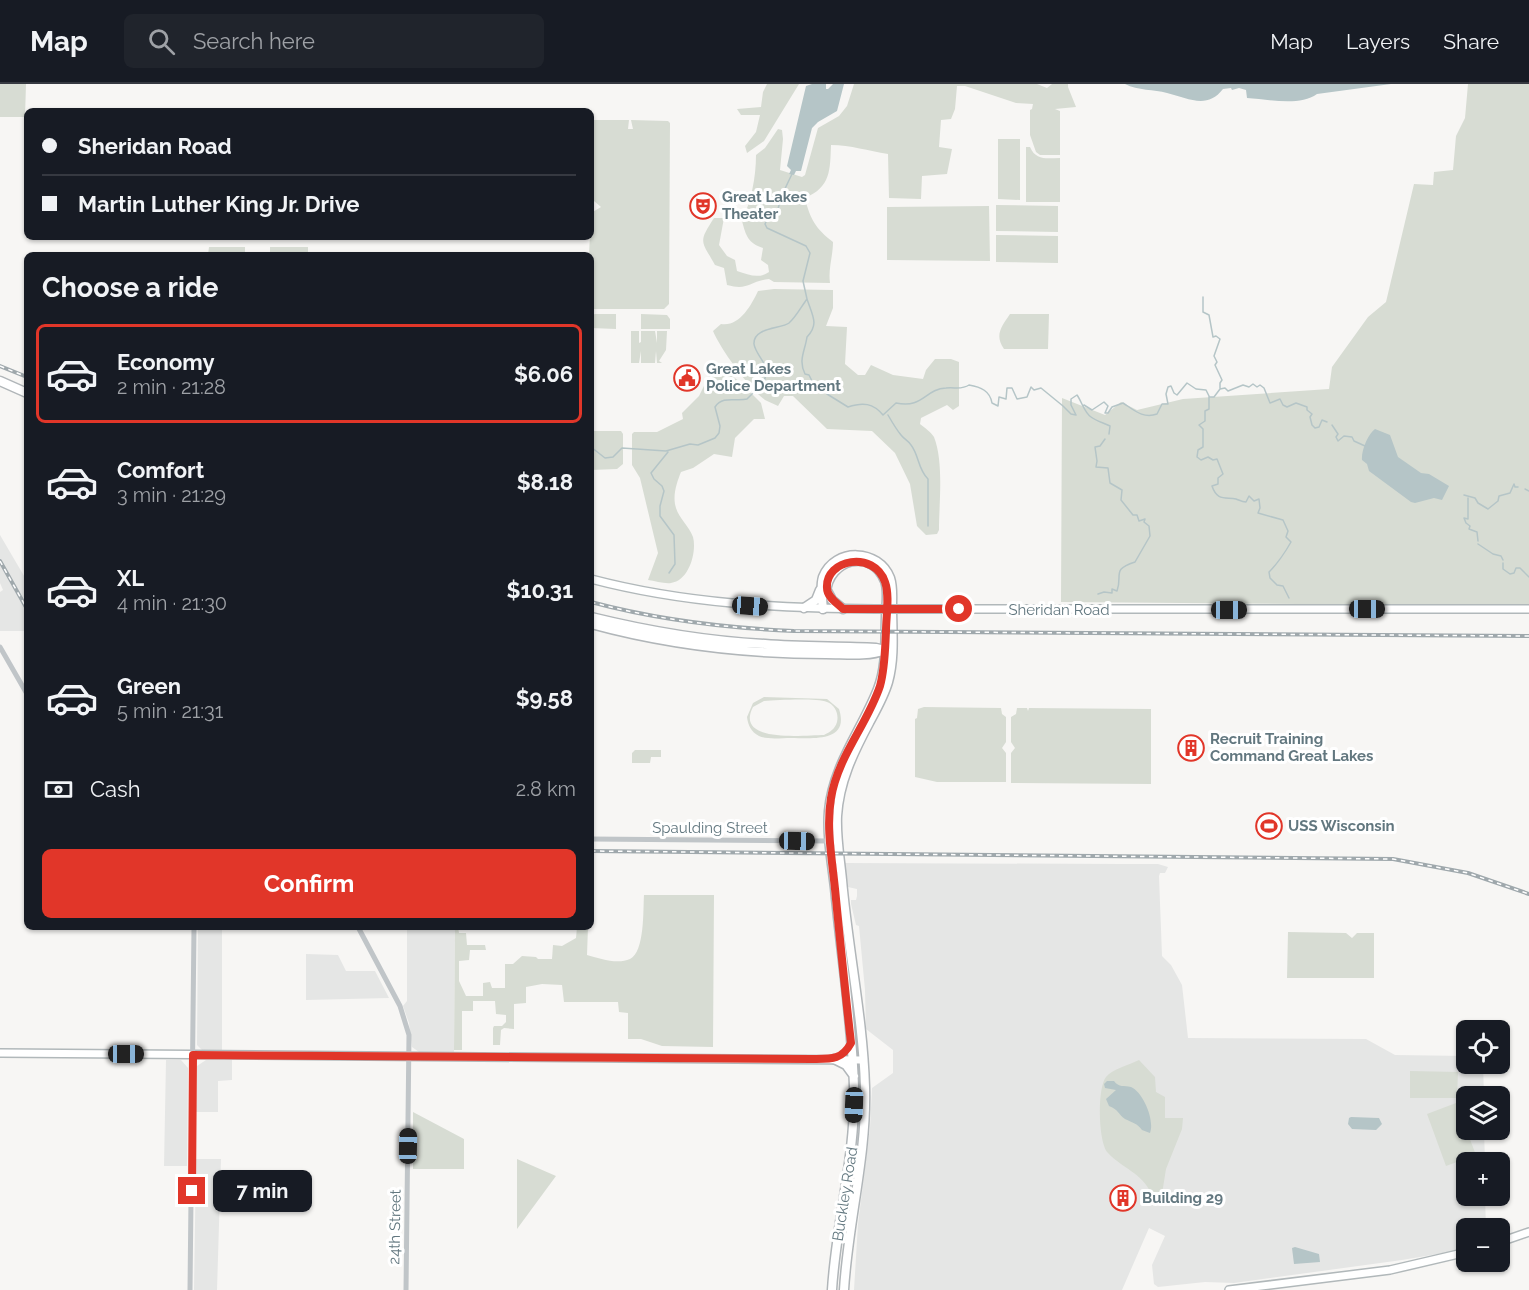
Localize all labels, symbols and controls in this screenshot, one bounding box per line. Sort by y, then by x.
search box [124,14,544,68]
text: Map [30,25,88,58]
icon: search [145,25,178,58]
text: Search here [193,28,315,54]
text: Map [1270,29,1313,54]
text: Layers [1346,29,1410,54]
text: Share [1443,29,1499,54]
text: Sheridan Road [78,133,232,159]
place label: Great Lakes Theater [722,188,807,223]
text: Martin Luther King Jr. Drive [78,191,360,217]
theatre icon: Great Lakes Theater [688,191,718,221]
text: Choose a ride [42,272,218,303]
icon: car [45,347,99,401]
text: Economy [117,349,215,375]
place label: Great Lakes Police Department [706,360,841,395]
text: $6.06 [514,361,573,387]
public building icon: Great Lakes Police Department [672,363,702,393]
text: 2 min · 21:28 [117,375,226,399]
icon: car [45,455,99,509]
text: Comfort [117,457,204,483]
text: $8.18 [517,469,573,495]
text: 3 min · 21:29 [117,483,226,507]
icon: car [45,563,99,617]
text: XL [117,565,144,591]
text: $10.31 [507,577,573,603]
text: 4 min · 21:30 [117,591,227,615]
route start [945,595,972,622]
car [731,596,769,616]
car [1349,600,1385,618]
street label: Sheridan Road [1008,601,1110,619]
car [1211,601,1247,619]
icon: car [45,671,99,725]
text: Green [117,673,181,699]
text: $9.58 [516,685,573,711]
text: 5 min · 21:31 [117,699,223,723]
place label: Recruit Training Command Great Lakes [1210,730,1373,765]
building icon: Recruit Training Command Great Lakes [1176,733,1206,763]
icon: cash [42,773,75,806]
text: Cash [90,776,141,802]
text: 2.8 km [516,777,576,801]
sports icon: USS Wisconsin [1254,811,1284,841]
place label: USS Wisconsin [1288,817,1395,835]
street label: Spaulding Street [652,819,768,837]
car [779,832,815,850]
button: Confirm [42,849,576,918]
map controls [1456,1020,1510,1272]
button: locate [1456,1020,1510,1074]
car [108,1045,144,1063]
button: layers [1456,1086,1510,1140]
car [844,1087,864,1123]
car [399,1128,417,1164]
street label: Buckley Road [829,1146,861,1242]
button: + [1456,1152,1510,1206]
callout: 7 min [213,1170,312,1212]
route end [178,1177,205,1204]
text: 7 min [237,1179,288,1203]
building icon: Building 29 [1108,1183,1138,1213]
street label: 24th Street [385,1189,405,1265]
place label: Building 29 [1142,1189,1223,1207]
button: − [1456,1218,1510,1272]

